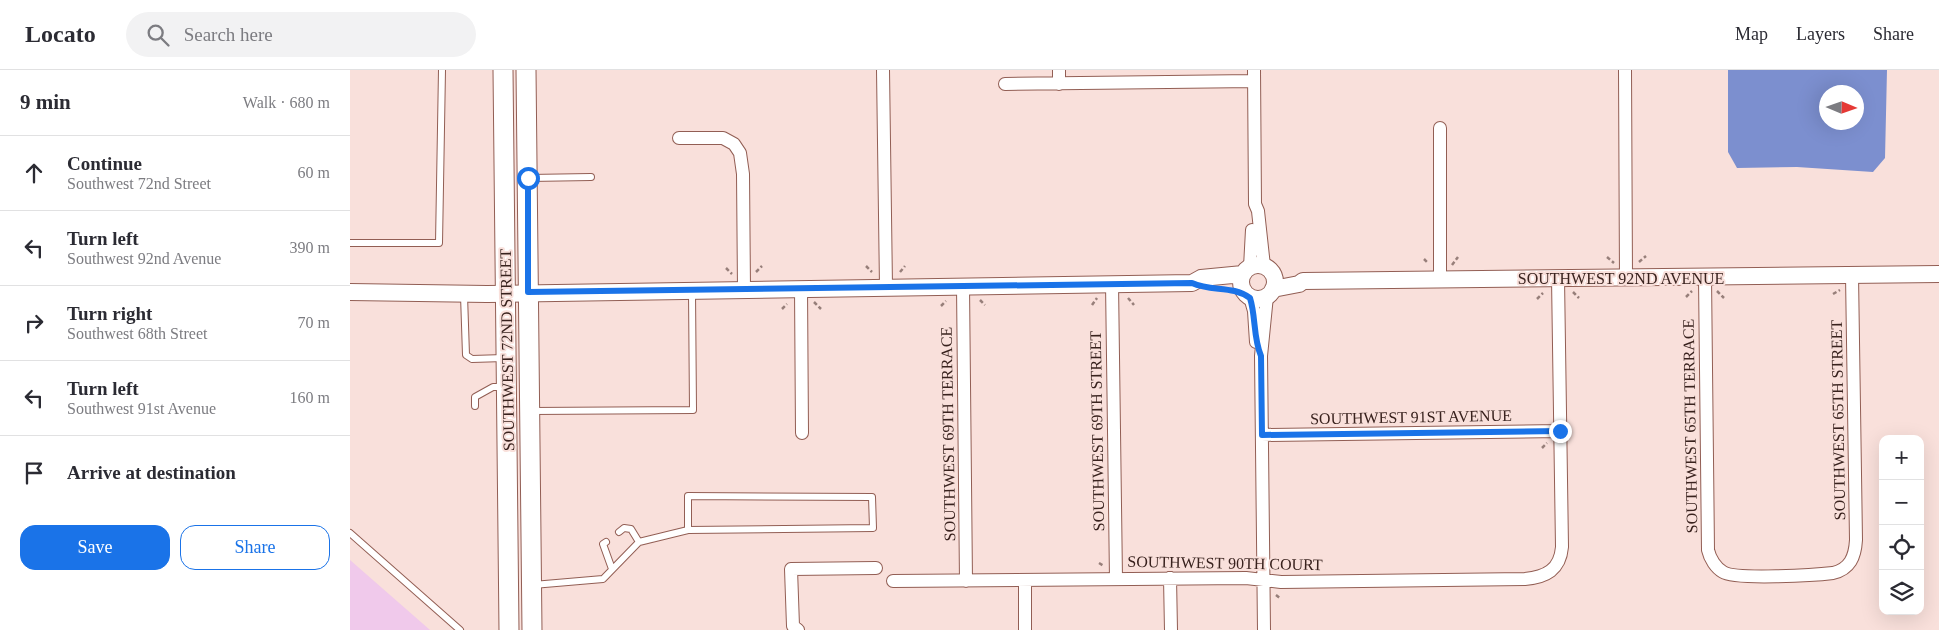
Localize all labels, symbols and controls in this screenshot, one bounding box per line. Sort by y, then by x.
search box [126,12,476,57]
text: Locato [25,21,96,47]
icon: search [144,21,172,49]
text: Search here [184,24,273,45]
text: Map [1735,24,1768,44]
text: Layers [1796,24,1845,44]
text: Share [1873,24,1914,44]
north arrow [1819,85,1864,130]
text: 9 min [20,90,71,114]
text: Walk · 680 m [243,94,330,111]
text: Continue [67,153,142,174]
icon: ahead [20,159,48,187]
text: 60 m [298,164,330,181]
route start [517,167,540,190]
text: Southwest 72nd Street [67,175,211,192]
text: Turn left [67,228,139,249]
icon: left [20,234,48,262]
text: 390 m [290,239,330,256]
street label: SOUTHWEST 72ND STREET [497,248,517,451]
text: Southwest 92nd Avenue [67,250,221,267]
street label: SOUTHWEST 92ND AVENUE [1518,270,1724,287]
text: Turn right [67,303,152,324]
icon: right [20,309,48,337]
text: 70 m [298,314,330,331]
street label: SOUTHWEST 65TH TERRACE [1680,319,1700,533]
street label: SOUTHWEST 65TH STREET [1828,319,1848,520]
text: Southwest 68th Street [67,325,207,342]
street label: SOUTHWEST 69TH TERRACE [938,327,958,541]
street label: SOUTHWEST 69TH STREET [1087,330,1107,531]
text: Turn left [67,378,139,399]
icon: left [20,384,48,412]
text: 160 m [290,389,330,406]
text: Southwest 91st Avenue [67,400,216,417]
street label: SOUTHWEST 91ST AVENUE [1310,407,1512,427]
route end [1549,420,1572,443]
map controls [1879,435,1924,615]
button: + [1879,435,1924,480]
icon: arrive [20,459,48,487]
text: Arrive at destination [67,462,236,483]
button: − [1879,480,1924,525]
button: Save [20,525,170,570]
button: Share [180,525,330,570]
button: locate [1879,525,1924,570]
street label: SOUTHWEST 90TH COURT [1127,553,1323,573]
button: layers [1879,570,1924,615]

